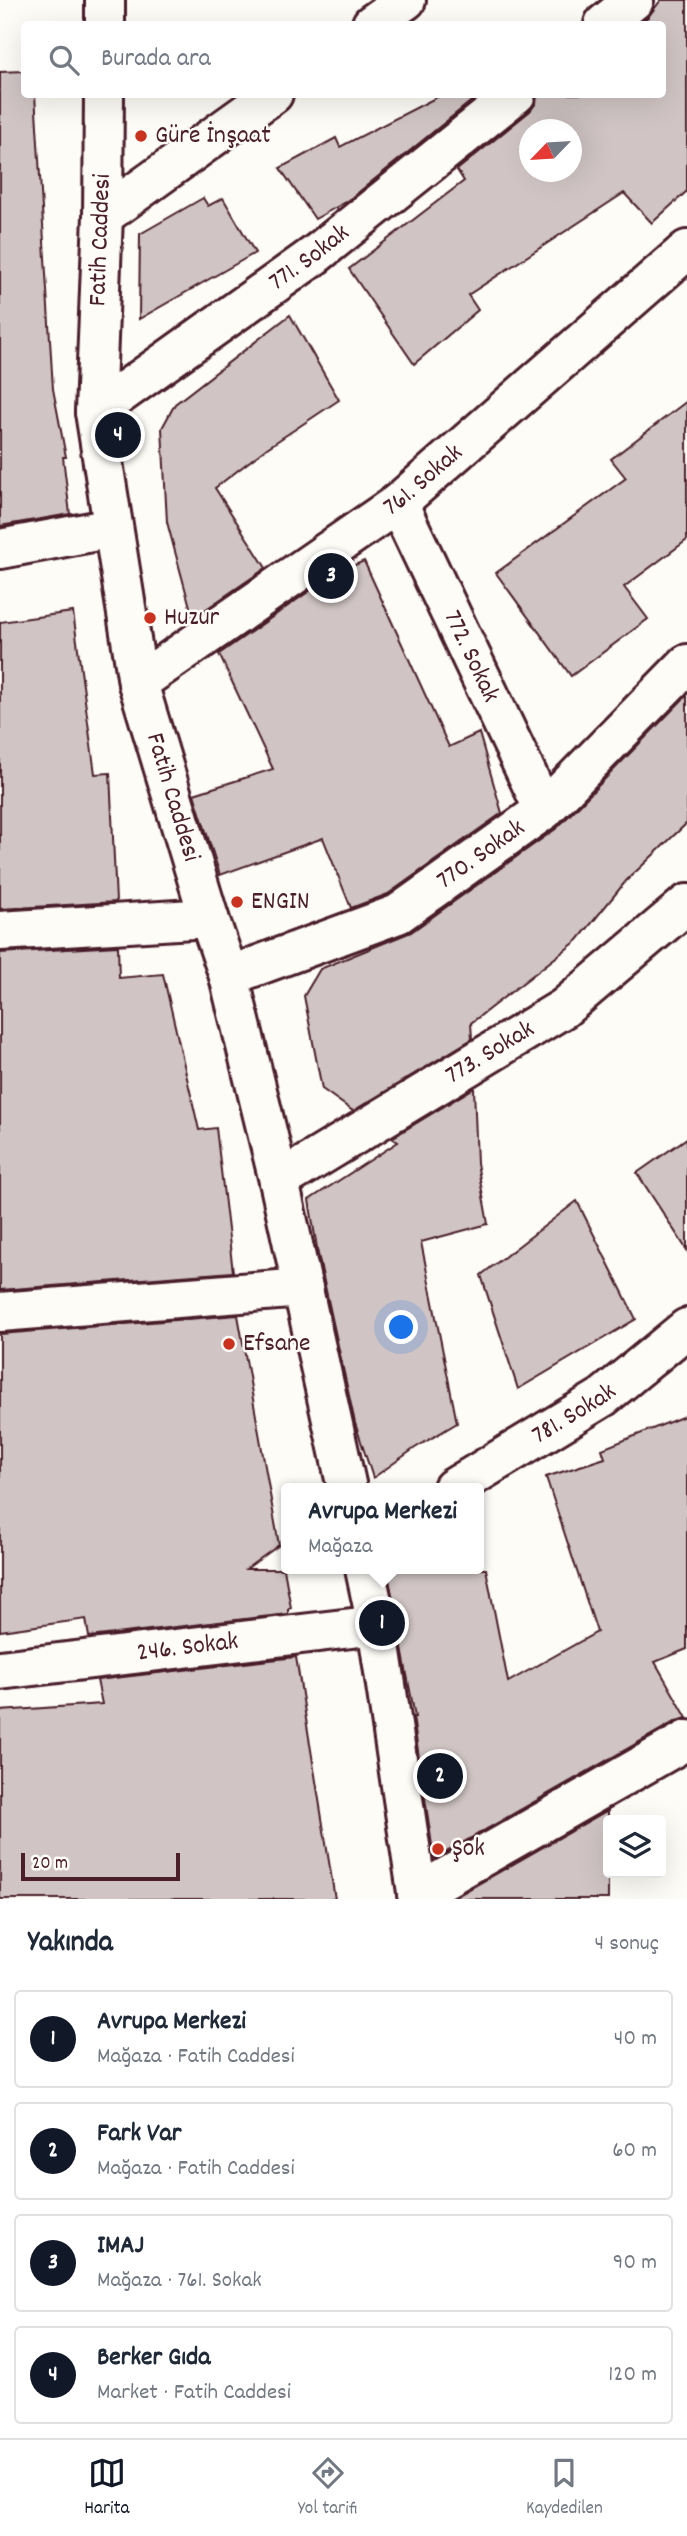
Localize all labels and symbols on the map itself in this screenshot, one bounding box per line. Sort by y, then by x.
place label: Güre İnşaat [155,118,271,155]
north arrow [519,119,582,182]
marker: Güre İnşaat [133,128,149,144]
street label: Fatih Caddesi [80,173,122,307]
street label: 771. Sokak [261,216,358,301]
pin: 4 [95,409,141,461]
street label: 761. Sokak [376,435,471,526]
pin: 3 [308,550,354,602]
place label: Huzur [164,600,220,637]
street label: 772. Sokak [433,604,509,709]
marker: Huzur [142,610,158,626]
street label: Fatih Caddesi [136,728,210,866]
street label: 770. Sokak [429,810,533,899]
place label: ENGIN [251,884,310,921]
marker: ENGIN [229,894,245,910]
street label: 773. Sokak [438,1011,542,1094]
your location [384,1310,418,1344]
place label: Efsane [243,1326,311,1363]
marker: Efsane [221,1336,237,1352]
street label: 781. Sokak [525,1374,625,1454]
pin: 1 [359,1597,405,1649]
street label: 246. Sokak [135,1623,240,1672]
pin: 2 [417,1750,463,1802]
place label: Şok [452,1831,485,1868]
marker: Şok [430,1841,446,1857]
scale bar [21,1850,180,1882]

